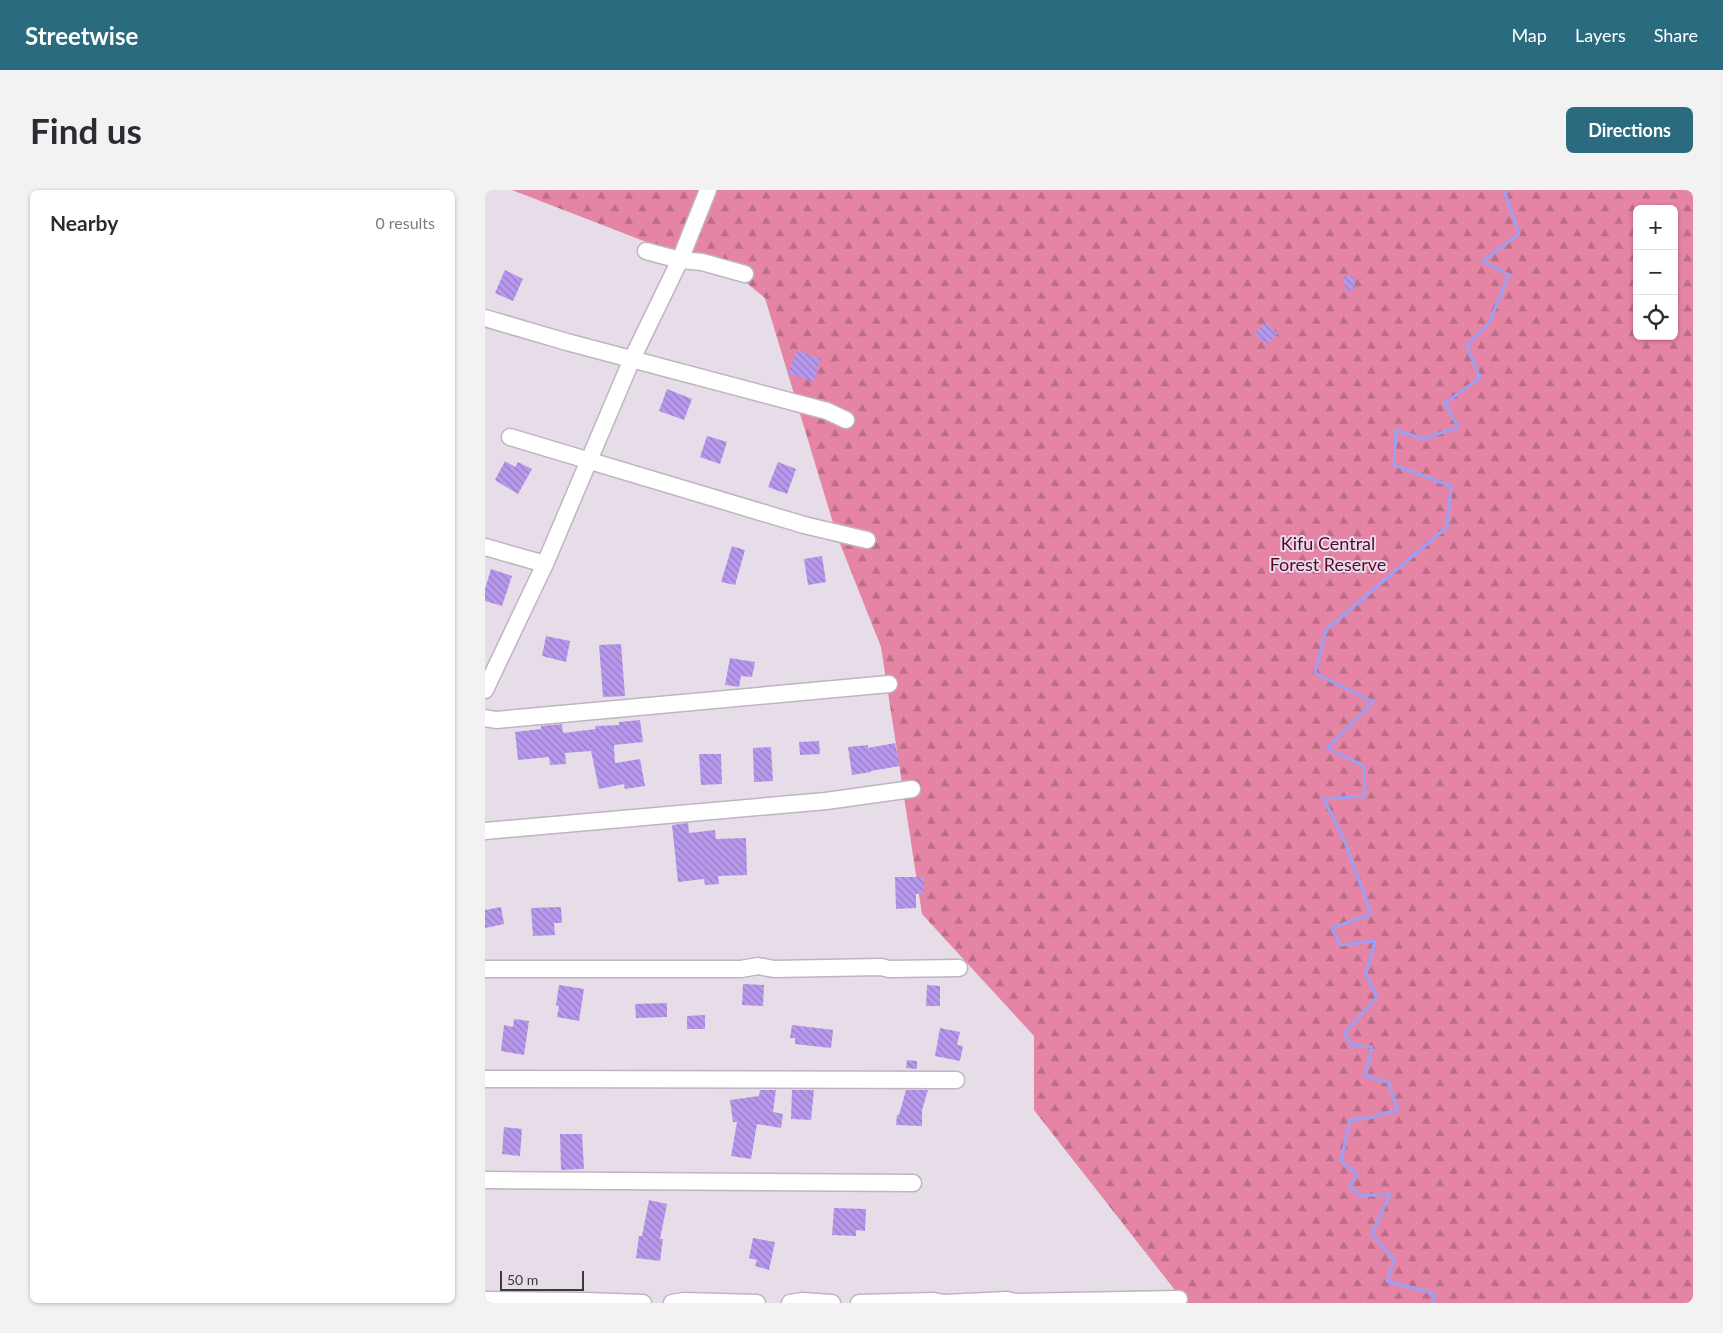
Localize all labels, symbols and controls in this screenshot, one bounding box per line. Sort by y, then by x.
text: Streetwise [25,21,138,50]
text: Map [1511,24,1547,46]
text: Layers [1575,24,1626,46]
text: Share [1654,24,1698,46]
button: Directions [1566,107,1693,153]
text: Find us [30,109,142,151]
map controls [1633,205,1678,340]
button: + [1633,205,1678,250]
text: Nearby [50,210,118,235]
text: 0 results [375,213,435,232]
button: − [1633,250,1678,295]
button: locate [1633,295,1678,340]
park label: Kifu Central Forest Reserve [1270,532,1386,575]
scale bar [500,1268,584,1291]
text: 50 m [507,1271,538,1288]

